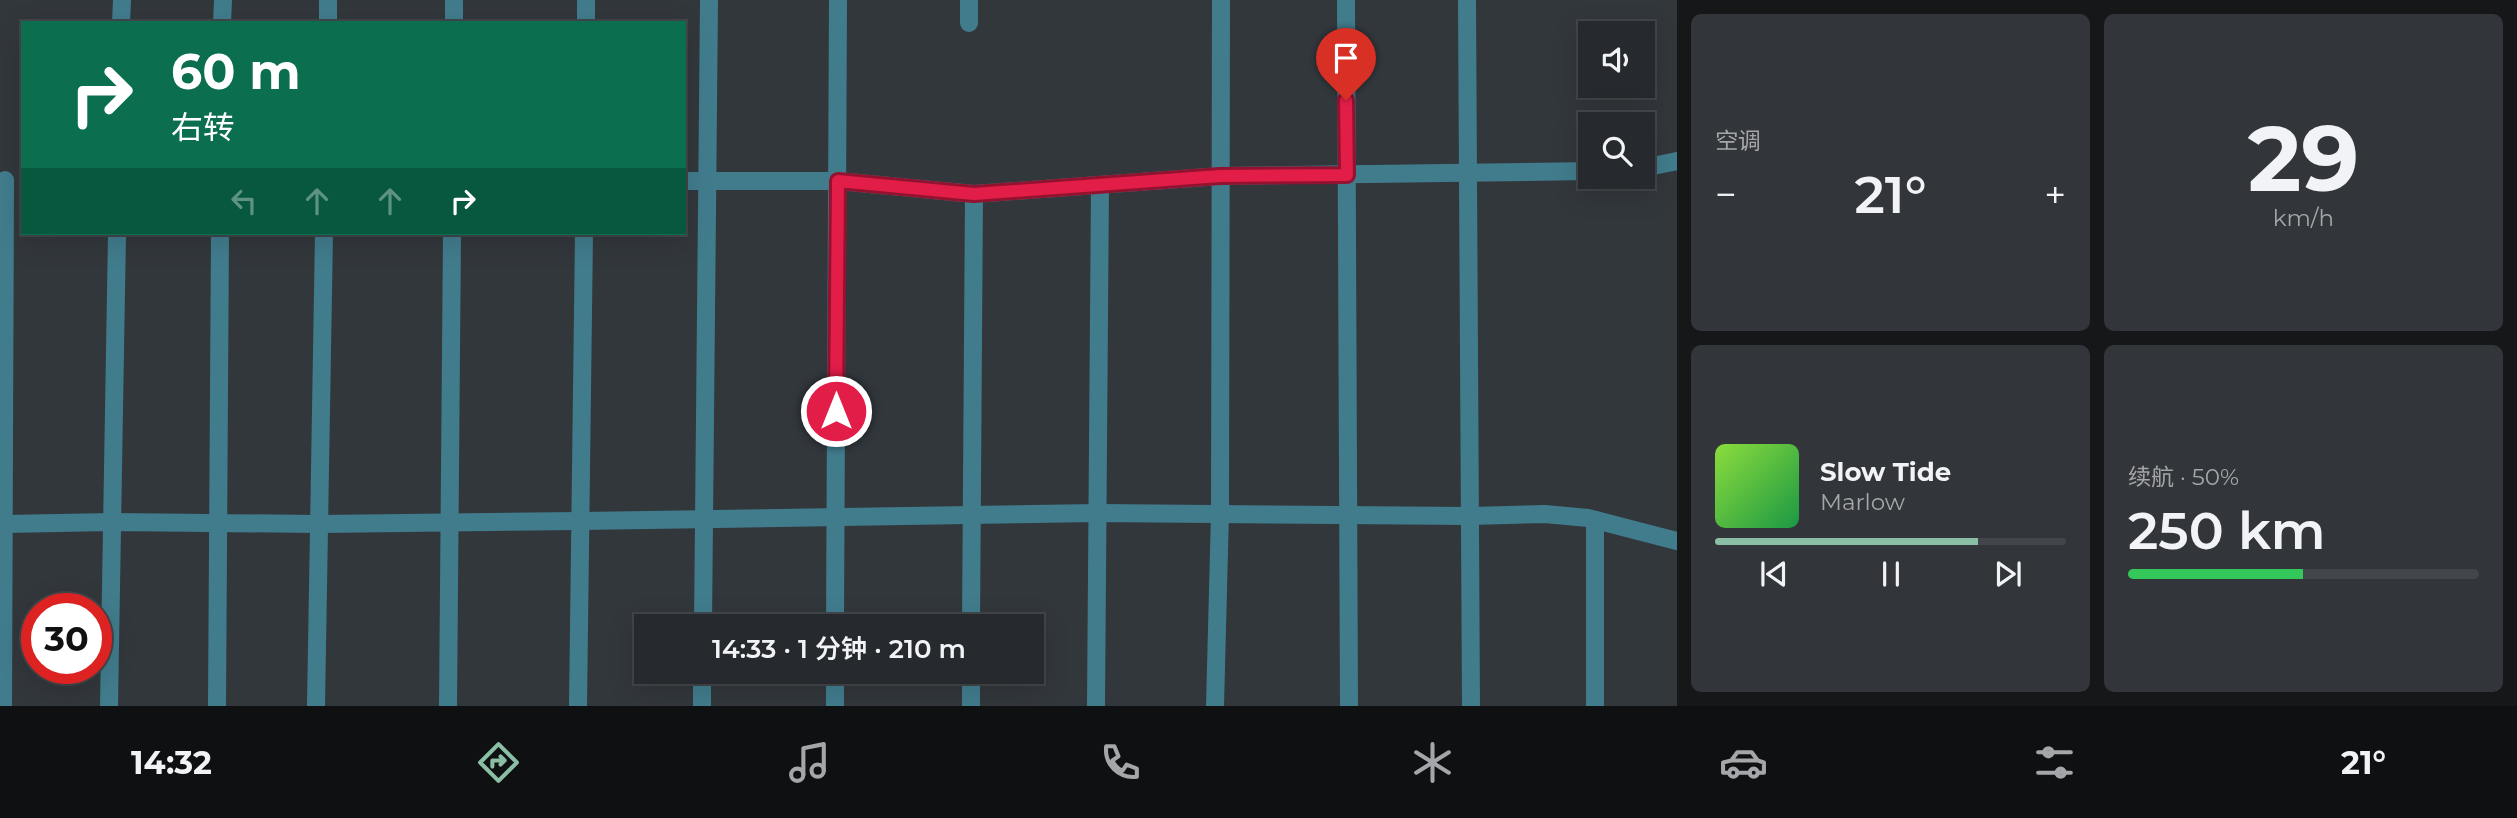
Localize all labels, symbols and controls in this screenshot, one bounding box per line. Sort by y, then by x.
map controls [1578,21,1655,189]
button: sound [1578,21,1655,98]
pin [1316,28,1376,100]
icon: arrive [1327,39,1365,77]
text: 60 m [171,42,301,101]
icon: right [56,49,147,140]
text: 29 [2248,103,2359,214]
text: 右转 [171,108,235,147]
button: search [1578,112,1655,189]
text: 空调 [1715,127,1761,155]
text: 21° [1855,163,1926,226]
text: − [1715,171,1737,218]
text: + [2044,171,2066,218]
icon: left [225,182,263,220]
icon: ahead [298,182,336,220]
icon: ahead [371,182,409,220]
icon: right [444,182,482,220]
text: km/h [2273,204,2334,232]
position arrow [799,374,873,448]
text: Slow Tide [1820,456,1951,488]
text: 续航 · 50% [2128,463,2239,491]
text: Marlow [1820,488,1905,516]
text: 250 km [2128,499,2326,562]
icon: previous [1755,555,1793,593]
icon: pause [1872,555,1910,593]
icon: next [1989,555,2027,593]
speed limit sign: 30 [21,593,112,684]
text: 14:33 · 1 分钟 · 210 m [712,633,966,665]
icon: directions [474,738,523,787]
icon: music [785,738,834,787]
icon: phone [1096,738,1145,787]
icon: climate [1408,738,1457,787]
icon: car [1719,738,1768,787]
icon: filters [2030,738,2079,787]
text: 14:32 [131,743,212,782]
text: 21° [2341,743,2386,782]

